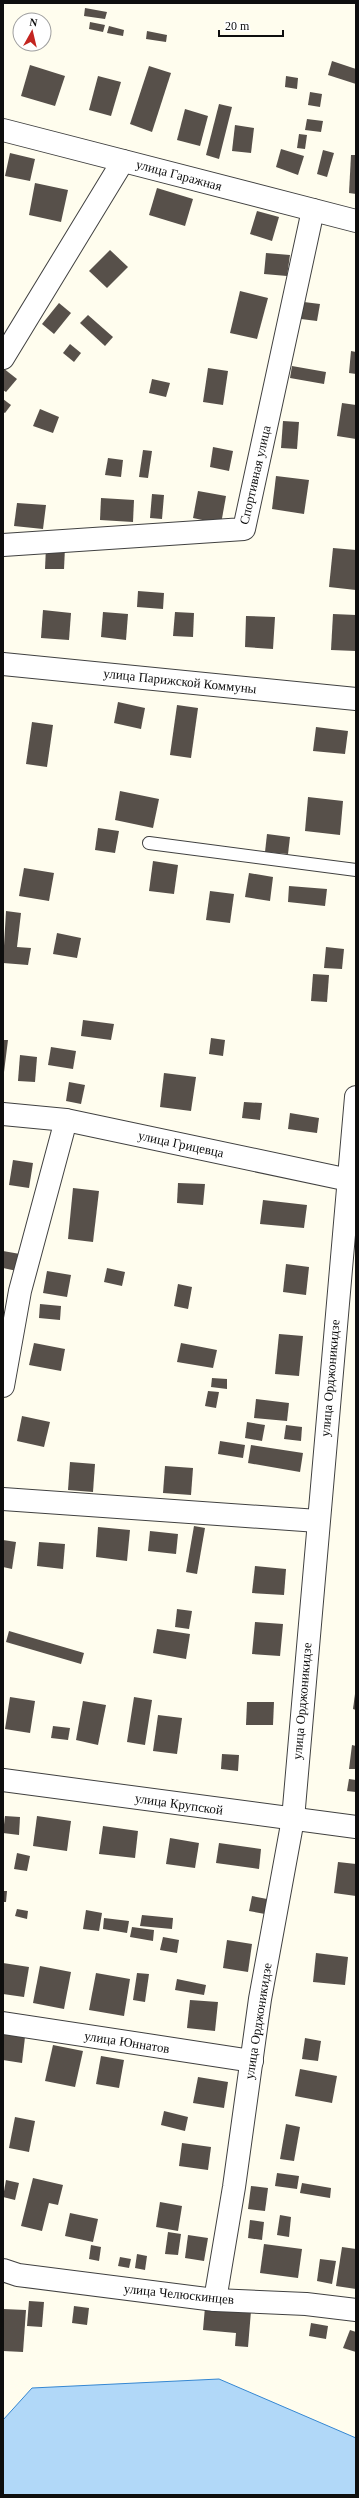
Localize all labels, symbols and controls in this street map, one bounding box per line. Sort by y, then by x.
north arrow [12,12,52,52]
scale bar [219,12,283,38]
text: N [29,16,38,29]
text: 20 m [225,19,250,33]
street label: улица Гаражная [134,156,224,194]
street label: Спортивная улица [236,424,274,526]
street label: улица Парижской Коммуны [103,666,258,697]
street label: улица Грицевца [137,1128,225,1160]
street label: улица Орджоникидзе [317,1318,343,1437]
street label: улица Орджоникидзе [289,1641,315,1760]
street label: улица Крупской [134,1790,224,1818]
street label: улица Орджоникидзе [241,1961,275,2080]
street label: улица Юннатов [83,2028,171,2056]
street label: улица Челюскинцев [123,2281,235,2307]

